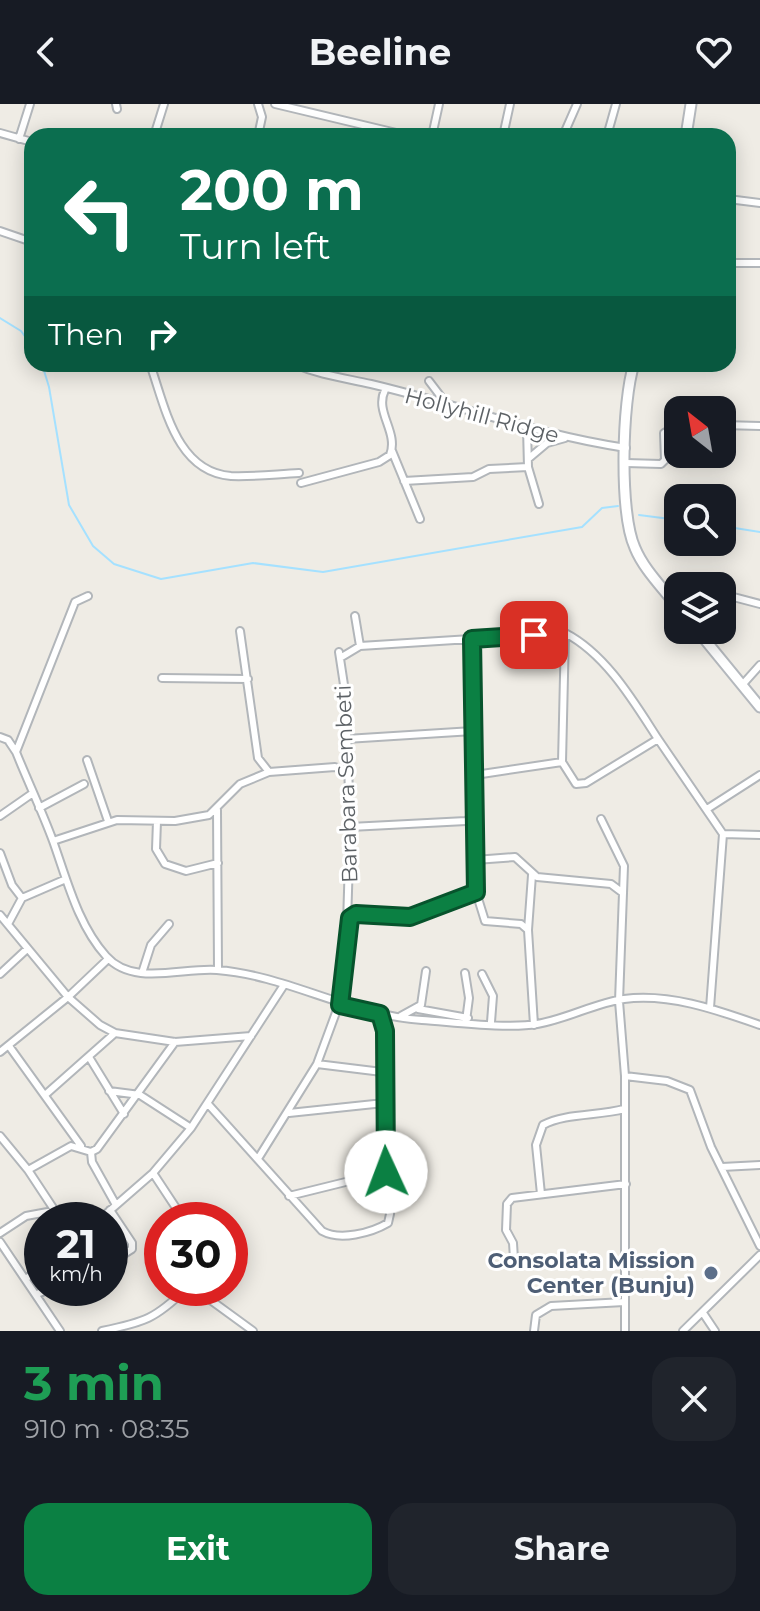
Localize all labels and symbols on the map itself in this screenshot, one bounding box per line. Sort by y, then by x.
street label: Hollyhill Ridge [402,382,562,449]
north arrow [664,396,736,468]
pin [500,601,568,669]
street label: Barabara Sembeti [330,684,363,883]
position arrow [344,1130,428,1214]
speed limit sign: 30 [144,1202,248,1306]
place label: Consolata Mission Center (Bunju) [487,1247,695,1299]
marker: Consolata Mission Center (Bunju) [702,1264,720,1282]

